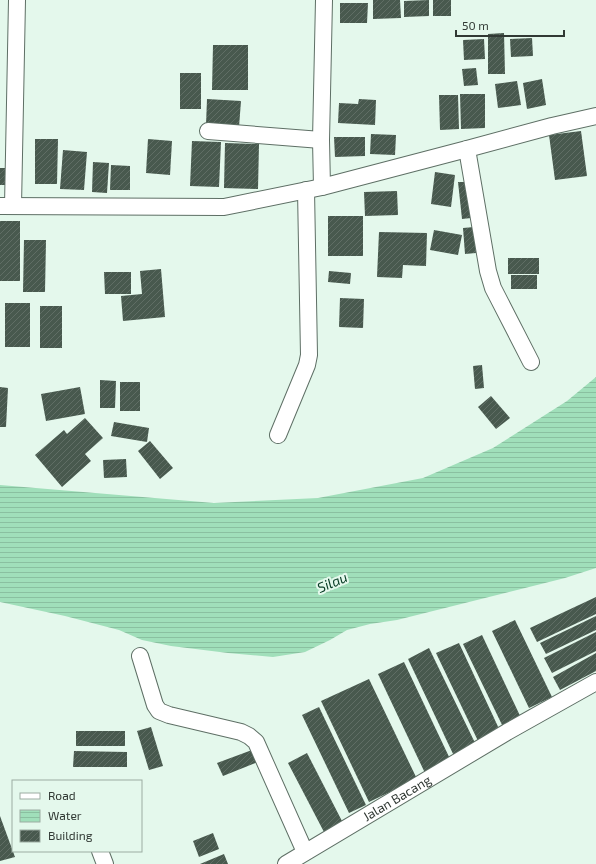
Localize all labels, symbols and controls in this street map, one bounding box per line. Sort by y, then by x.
scale bar [456,12,564,38]
text: 50 m [462,18,489,32]
water label: Silau [314,568,350,596]
street label: Jalan Bacang [360,771,434,824]
legend [12,780,142,852]
text: Road [48,788,76,802]
text: Water [48,808,82,822]
text: Building [48,828,93,842]

